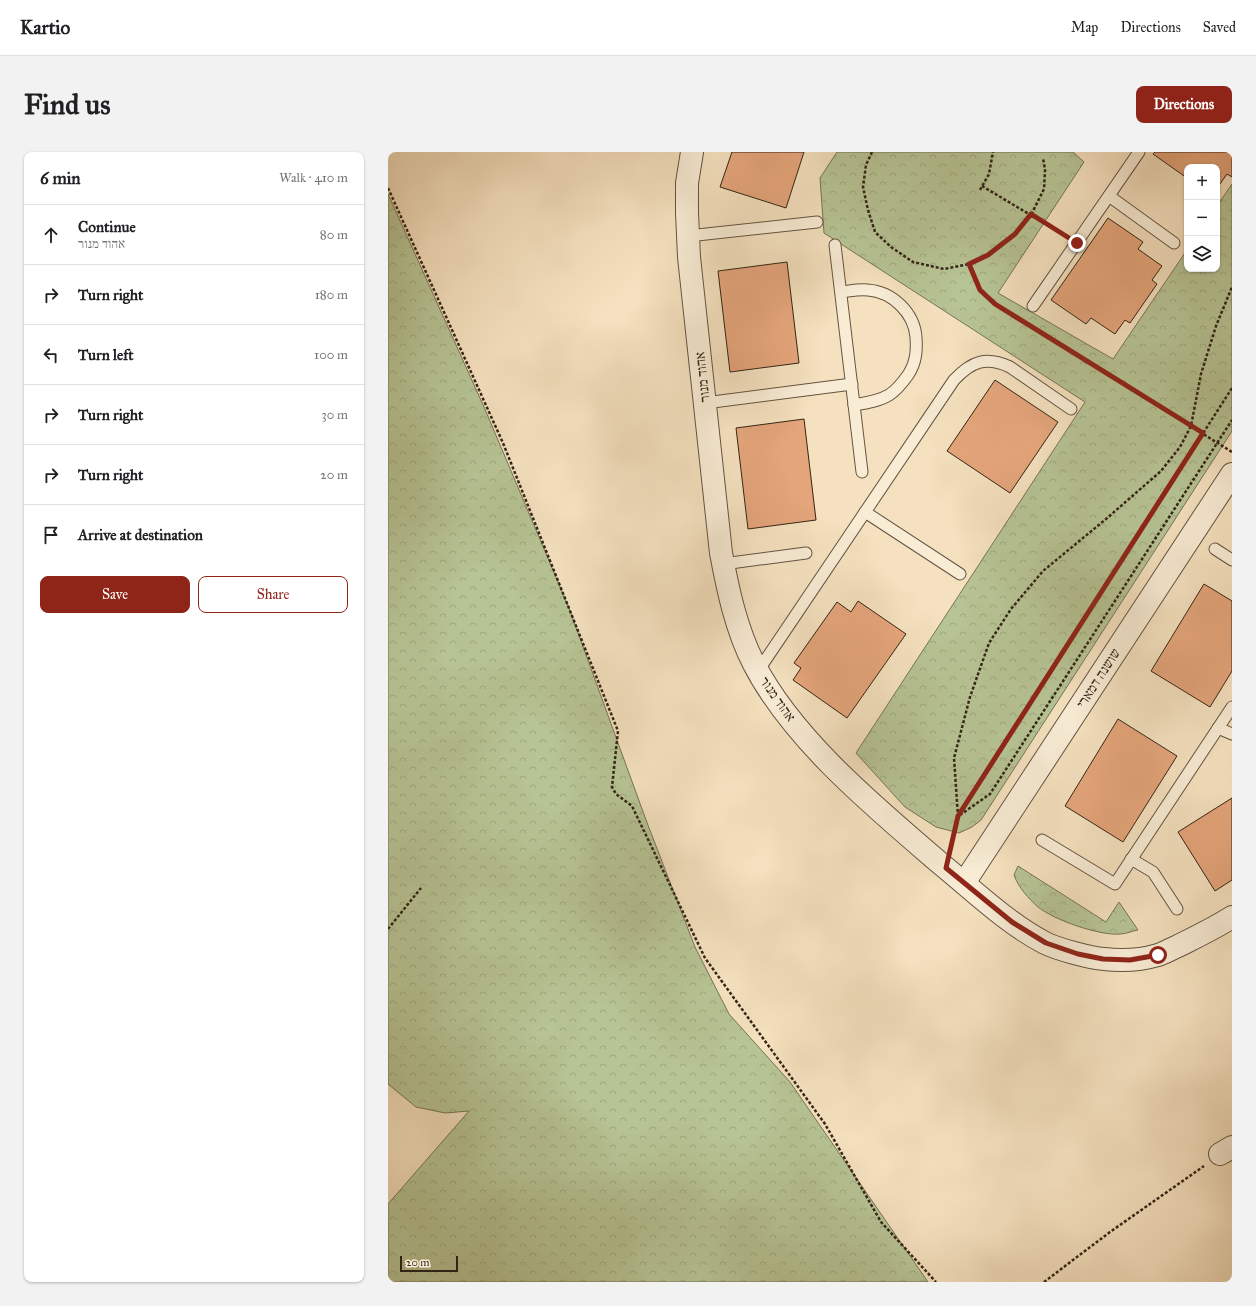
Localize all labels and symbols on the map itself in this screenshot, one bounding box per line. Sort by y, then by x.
route end [1068,234,1086,252]
street label: אהוד מנור [691,351,714,403]
street label: שושנה דמארי [1073,645,1124,711]
street label: אהוד מנור [756,674,799,725]
route start [1149,946,1167,964]
scale bar [400,1254,458,1273]

